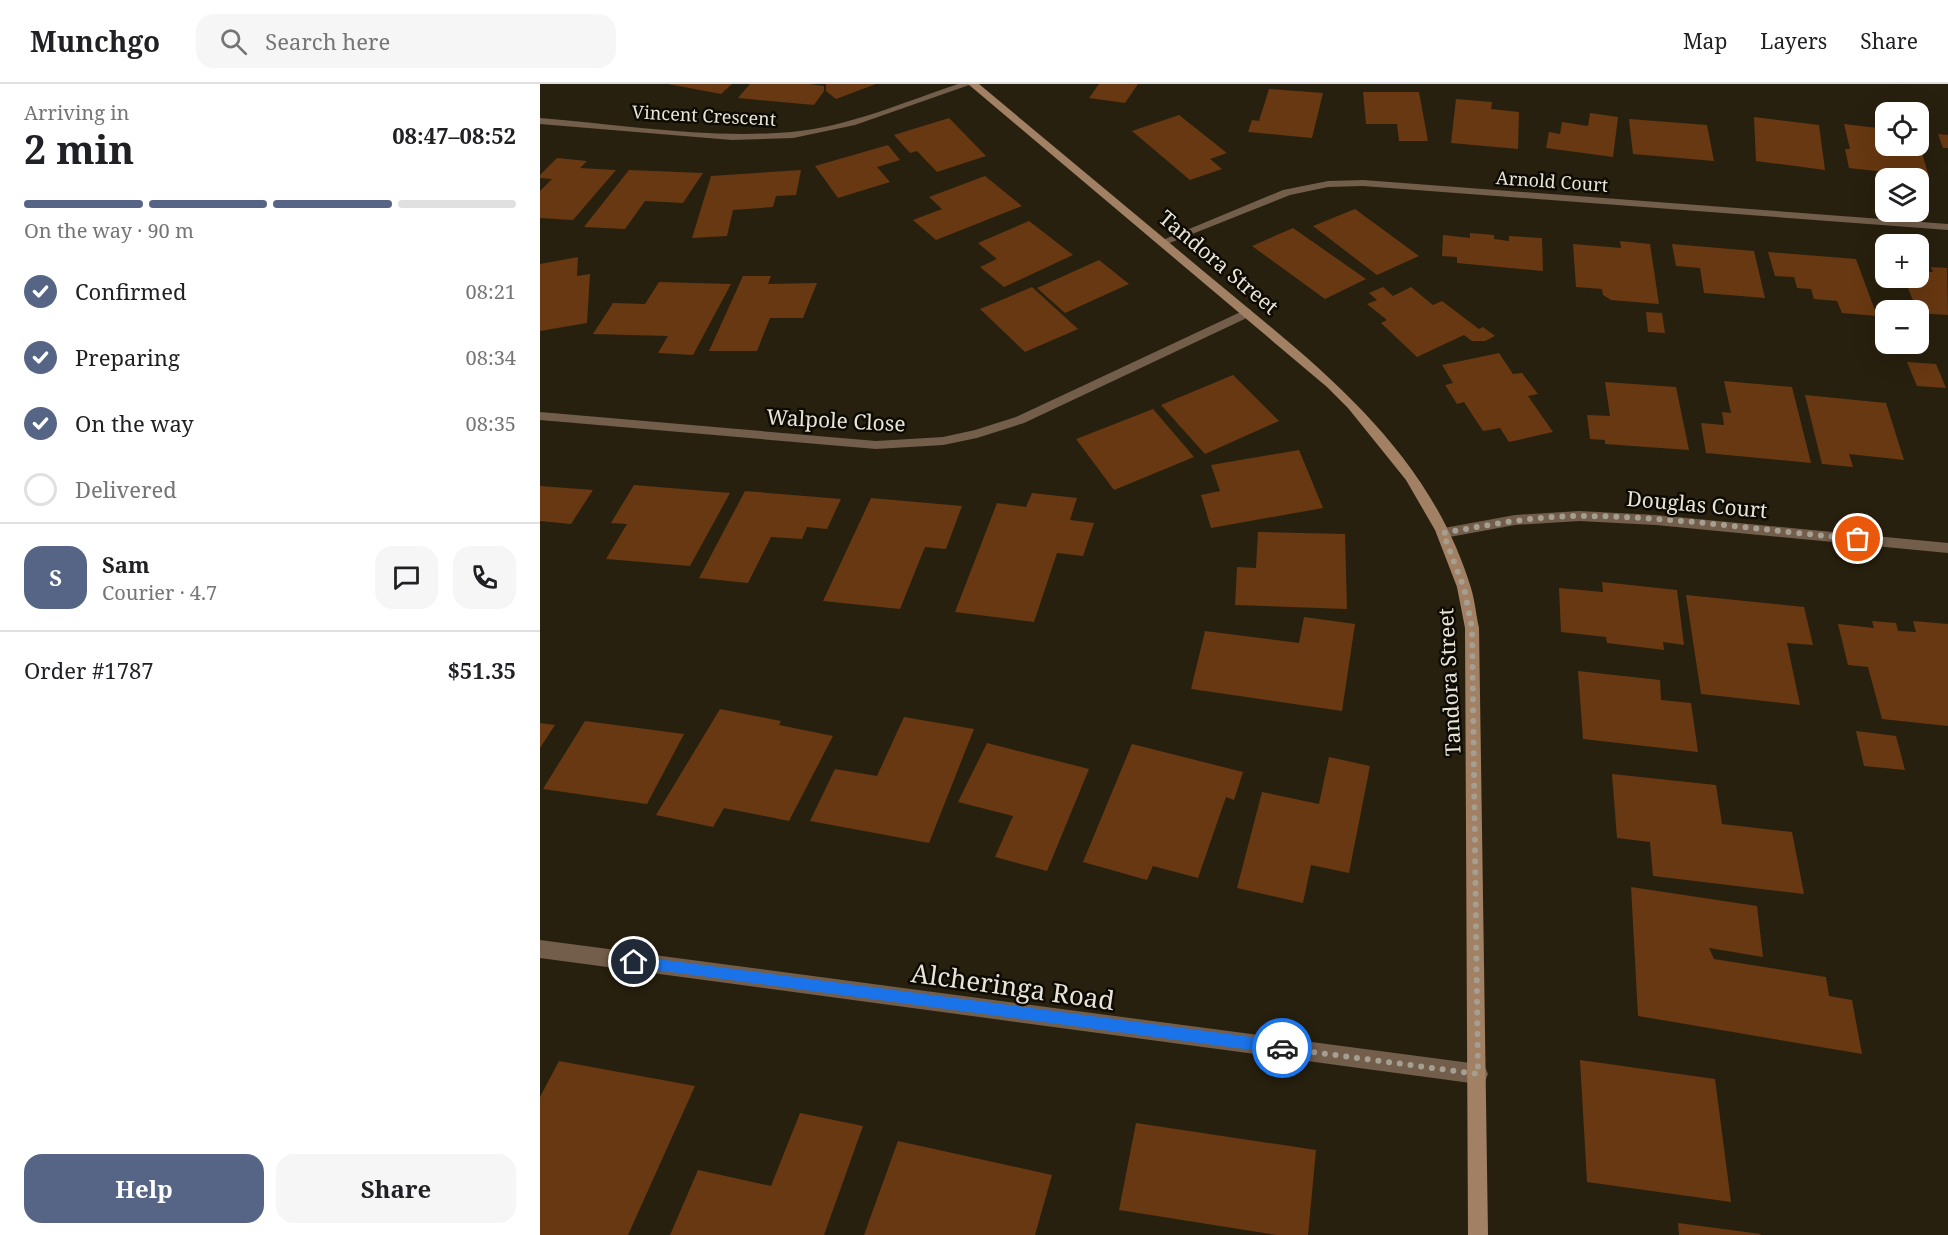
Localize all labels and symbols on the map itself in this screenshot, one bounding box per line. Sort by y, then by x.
street label: Vincent Crescent [631,99,777,131]
street label: Arnold Court [1495,165,1609,197]
street label: Tandora Street [1153,204,1285,320]
street label: Walpole Close [766,402,906,438]
street label: Douglas Court [1626,484,1768,524]
pin [1832,513,1883,564]
street label: Tandora Street [1431,607,1467,757]
pin [608,936,659,987]
street label: Alcheringa Road [909,954,1117,1018]
courier [1252,1018,1312,1078]

